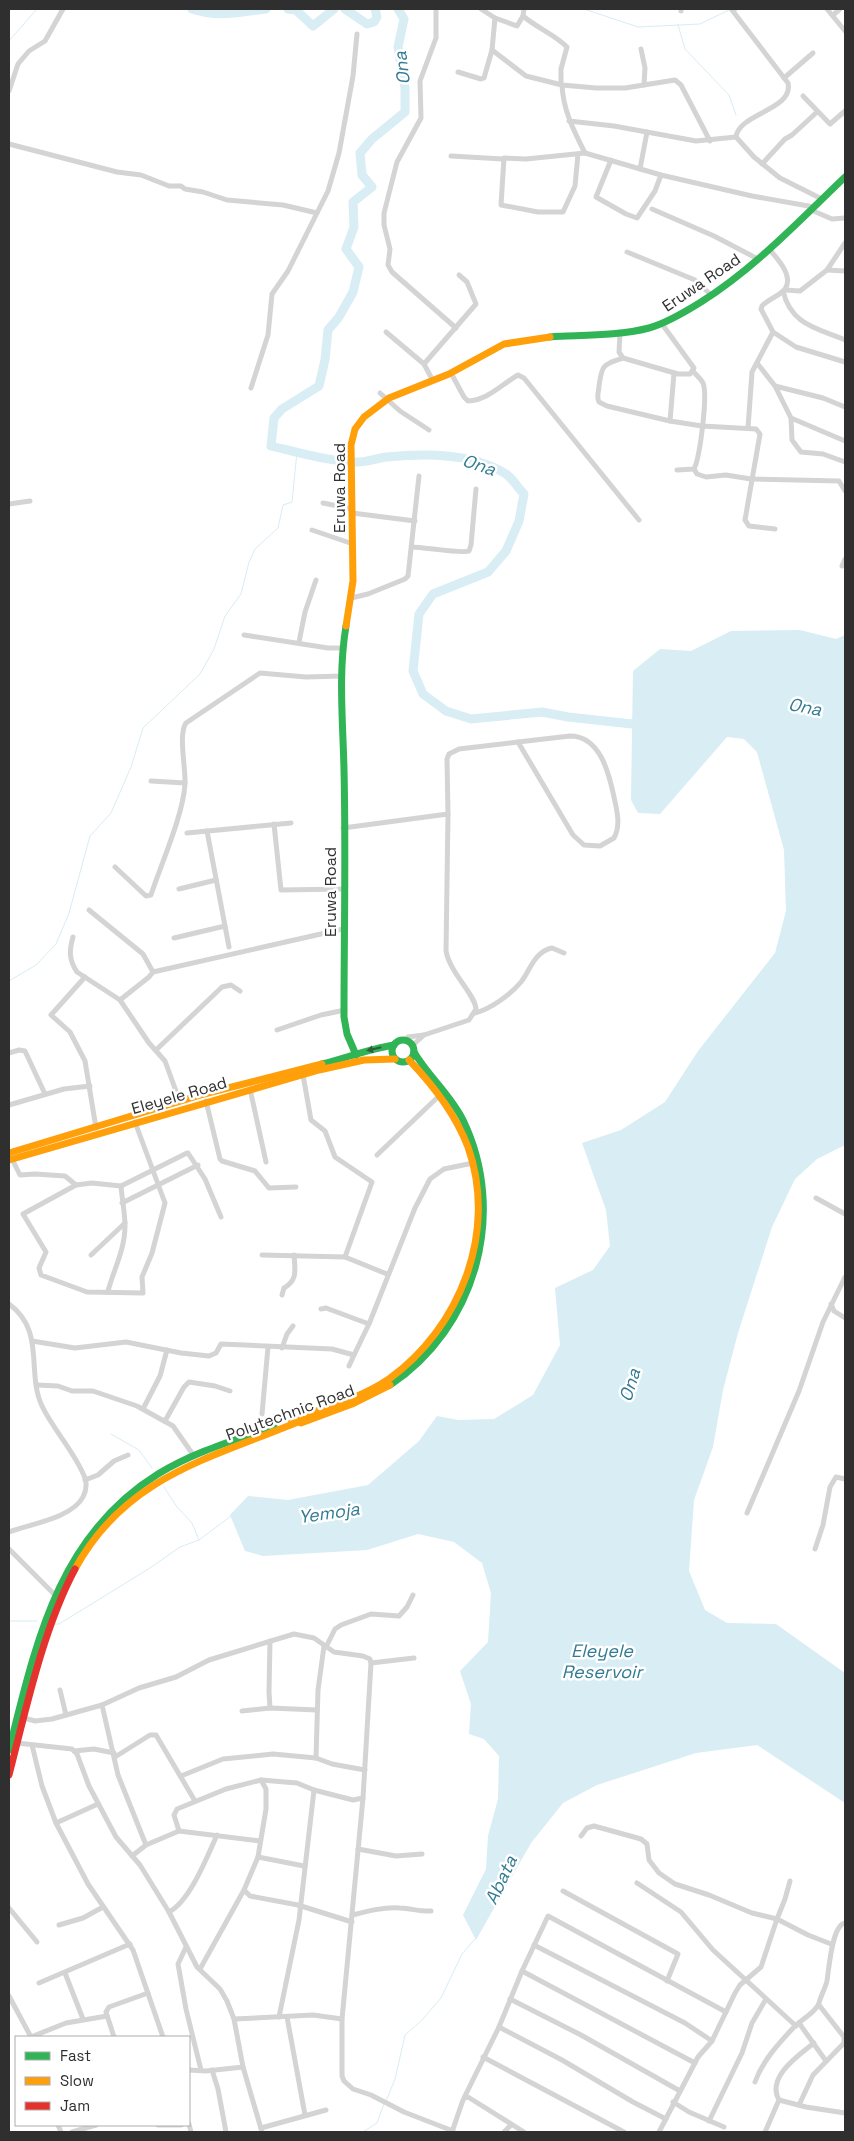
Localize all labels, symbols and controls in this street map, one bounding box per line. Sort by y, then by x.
water label: Ona [388,49,415,86]
street label: Eruwa Road [658,249,745,316]
street label: Eruwa Road [329,443,350,533]
water label: Ona [460,448,499,481]
water label: Ona [786,692,824,721]
street label: Eruwa Road [320,847,341,937]
one-way arrow [367,1045,382,1053]
street label: Eleyele Road [129,1072,229,1119]
water label: Ona [614,1365,646,1404]
street label: Polytechnic Road [223,1379,357,1446]
water label: Yemoja [297,1497,362,1528]
water label: Eleyele Reservoir [562,1639,645,1683]
water label: Abata [479,1851,522,1908]
legend [15,2036,190,2126]
text: Fast [60,2046,91,2065]
text: Slow [60,2071,94,2090]
text: Jam [60,2096,90,2115]

